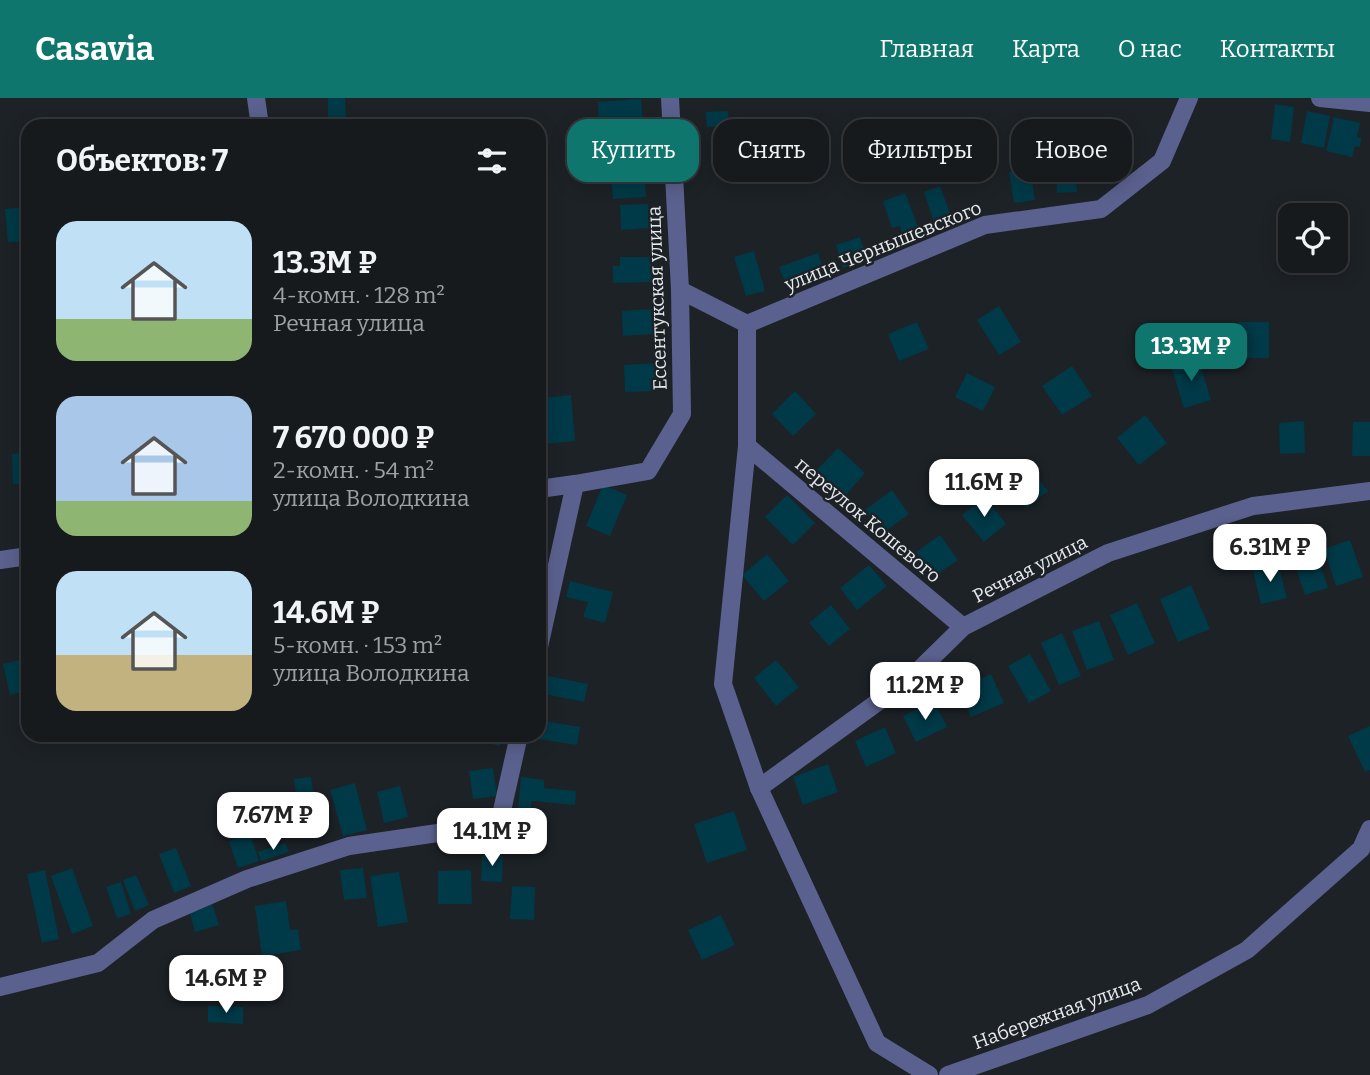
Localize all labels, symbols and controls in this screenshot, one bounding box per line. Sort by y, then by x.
text: Casavia [35,29,154,69]
text: Главная [879,35,974,63]
text: Карта [1012,35,1080,63]
text: О нас [1118,35,1182,63]
text: Контакты [1220,35,1335,63]
chip: Купить [567,119,699,182]
chip: Снять [713,119,829,182]
chip: Фильтры [843,119,997,182]
chip: Новое [1011,119,1132,182]
icon: filters [473,142,511,180]
text: Объектов: 7 [56,143,228,179]
street label: улица Чернышевского [780,196,985,296]
map controls [1278,203,1348,273]
button: locate [1278,203,1348,273]
street label: Ессентукская улица [642,205,672,391]
text: 13.3M ₽ [273,245,377,281]
icon: home [112,249,196,333]
text: 4-комн. · 128 m² [273,281,445,309]
text: Речная улица [273,309,425,337]
pin: 13.3M ₽ [1126,324,1256,383]
text: 13.3M ₽ [1151,332,1231,360]
text: 7 670 000 ₽ [273,420,434,456]
icon: home [112,424,196,508]
street label: переулок Кошевого [791,453,945,588]
text: 2-комн. · 54 m² [273,456,434,484]
pin: 11.6M ₽ [919,460,1049,519]
text: 11.6M ₽ [945,468,1023,496]
text: улица Володкина [273,484,470,512]
pin: 6.31M ₽ [1205,524,1335,584]
street label: Речная улица [969,530,1092,608]
text: 6.31M ₽ [1229,533,1311,561]
text: 14.6M ₽ [273,595,380,631]
icon: home [112,599,196,683]
text: 5-комн. · 153 m² [273,631,442,659]
text: улица Володкина [273,659,470,687]
pin: 11.2M ₽ [860,662,990,722]
text: 11.2M ₽ [886,671,964,699]
pin: 7.67M ₽ [208,792,338,852]
text: 7.67M ₽ [233,801,313,829]
pin: 14.1M ₽ [427,808,557,868]
text: 14.1M ₽ [453,817,531,845]
pin: 14.6M ₽ [161,956,291,1015]
text: 14.6M ₽ [185,964,267,992]
street label: Набережная улица [970,972,1145,1054]

